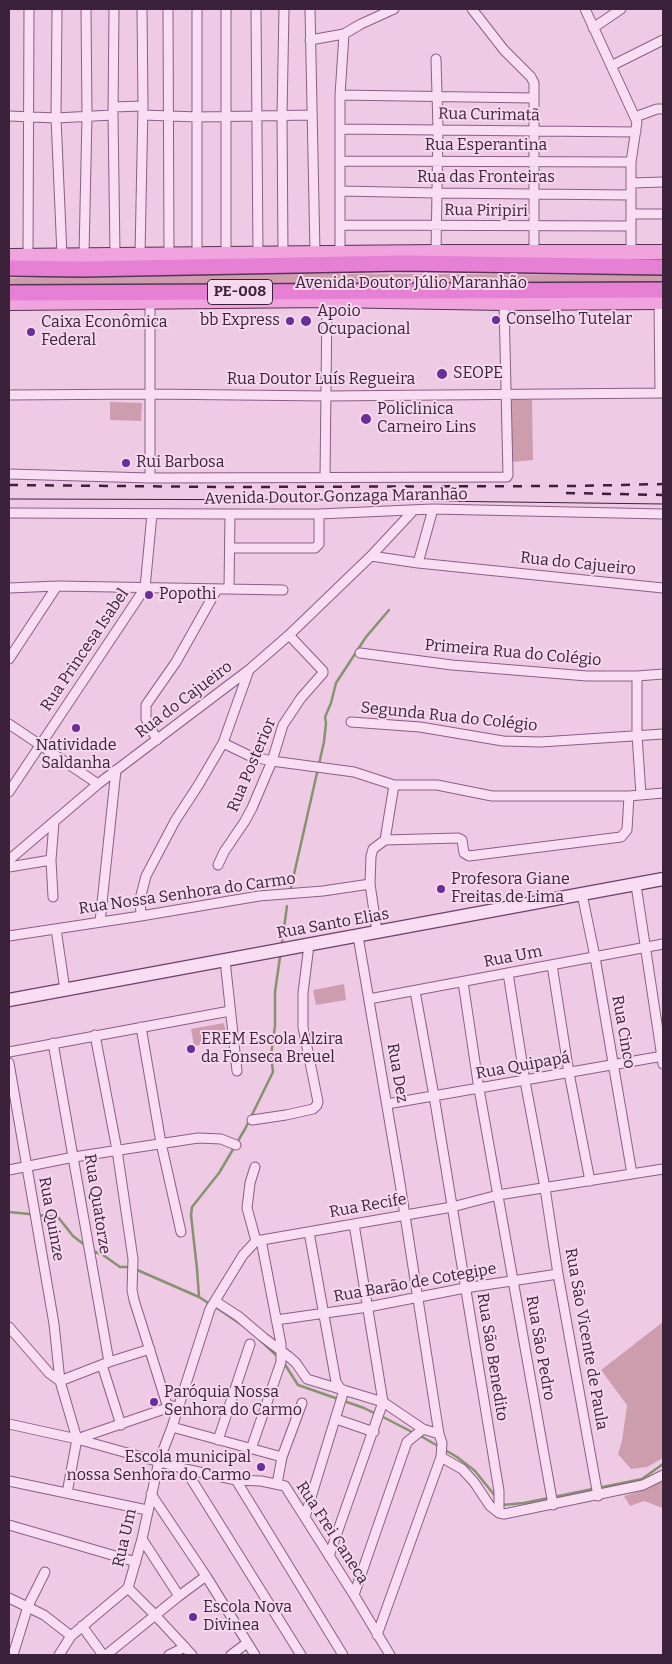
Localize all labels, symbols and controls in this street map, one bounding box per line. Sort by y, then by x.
street label: Rua Curimatã [438,105,540,125]
street label: Rua Esperantina [425,136,547,156]
street label: Rua das Fronteiras [417,168,555,188]
street label: Rua Piripiri [444,201,528,221]
street label: Avenida Doutor Júlio Maranhão [295,274,527,294]
road number: PE-008 [208,280,272,304]
place label: Apoio Ocupacional [317,302,410,340]
place label: Conselho Tutelar [506,310,632,330]
place label: bb Express [200,311,280,331]
place label: Caixa Econômica Federal [41,313,167,351]
marker: Apoio Ocupacional [299,314,313,328]
marker: Conselho Tutelar [490,314,502,326]
marker: bb Express [284,315,296,327]
marker: Caixa Econômica Federal [25,326,37,338]
place label: SEOPE [453,364,503,384]
marker: SEOPE [435,367,449,381]
street label: Rua Doutor Luís Regueira [227,370,415,390]
place label: Policlinica Carneiro Lins [377,400,476,438]
marker: Policlinica Carneiro Lins [359,412,373,426]
place label: Rui Barbosa [136,453,224,473]
marker: Rui Barbosa [120,457,132,469]
street label: Avenida Doutor Gonzaga Maranhão [204,485,468,509]
street label: Rua do Cajueiro [519,548,637,580]
street label: Rua Princesa Isabel [37,585,133,715]
place label: Popothi [159,585,217,605]
marker: Popothi [143,589,155,601]
street label: Primeira Rua do Colégio [424,636,602,670]
street label: Rua do Cajueiro [132,657,236,743]
street label: Segunda Rua do Colégio [360,698,538,736]
street label: Rua Posterior [224,715,280,815]
marker: Natividade Saldanha [70,722,82,734]
place label: Natividade Saldanha [36,736,116,774]
street label: Rua Nossa Senhora do Carmo [77,869,297,919]
place label: Profesora Giane Freitas de Lima [451,870,570,908]
marker: Profesora Giane Freitas de Lima [435,883,447,895]
street label: Rua Santo Elias [275,905,391,943]
street label: Rua Um [482,942,544,972]
street label: Rua Cinco [607,994,639,1070]
place label: EREM Escola Alzira da Fonseca Breuel [201,1030,343,1068]
street label: Rua Dez [382,1042,412,1104]
marker: EREM Escola Alzira da Fonseca Breuel [185,1043,197,1055]
street label: Rua Quipapá [474,1048,572,1084]
street label: Rua Quatorze [80,1153,114,1255]
street label: Rua Quinze [34,1175,68,1263]
street label: Rua Recife [328,1190,408,1222]
street label: Rua São Vicente de Paula [561,1247,611,1431]
street label: Rua Barão de Cotegipe [332,1259,498,1307]
street label: Rua São Benedito [472,1292,512,1422]
street label: Rua São Pedro [521,1294,559,1402]
place label: Paróquia Nossa Senhora do Carmo [164,1383,302,1421]
marker: Paróquia Nossa Senhora do Carmo [148,1396,160,1408]
place label: Escola municipal nossa Senhora do Carmo [67,1448,251,1486]
marker: Escola municipal nossa Senhora do Carmo [255,1461,267,1473]
street label: Rua Frei Caneca [292,1478,372,1588]
street label: Rua Um [109,1507,141,1569]
place label: Escola Nova Divinea [203,1598,292,1636]
marker: Escola Nova Divinea [187,1611,199,1623]

